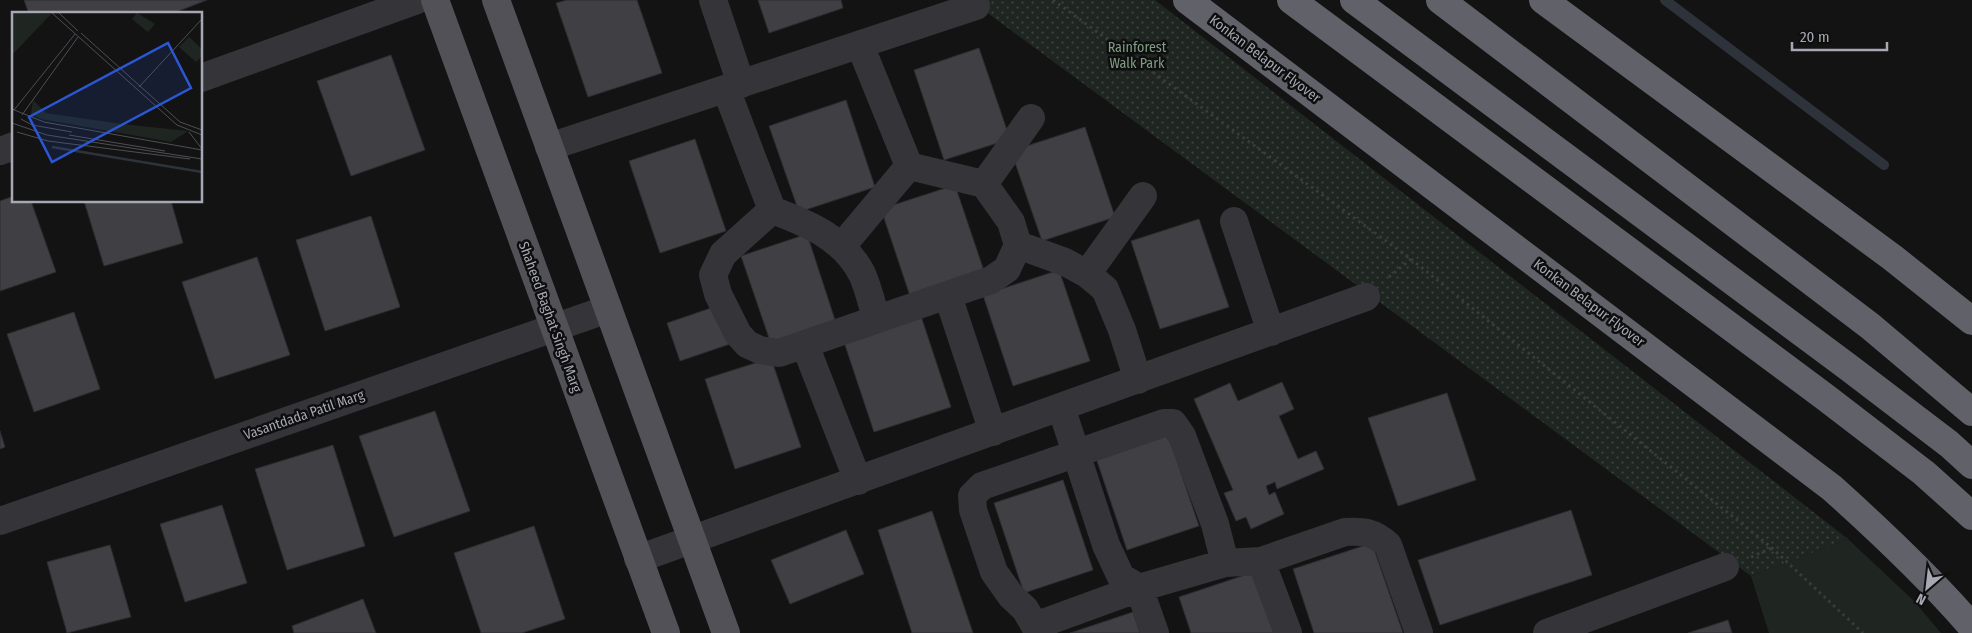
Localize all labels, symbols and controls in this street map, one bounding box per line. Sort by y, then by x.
inset map [12,12,202,202]
street label: Konkan Belapur Flyover [1206,12,1324,106]
scale bar [1792,20,1887,52]
text: 20 m [1800,28,1830,46]
park label: Rainforest Walk Park [1108,39,1167,72]
street label: Shaheed Baghat Singh Marg [515,239,585,395]
street label: Konkan Belapur Flyover [1530,256,1648,350]
street label: Vasantdada Patil Marg [241,386,367,444]
north arrow [1902,563,1952,613]
text: N [1913,590,1929,609]

